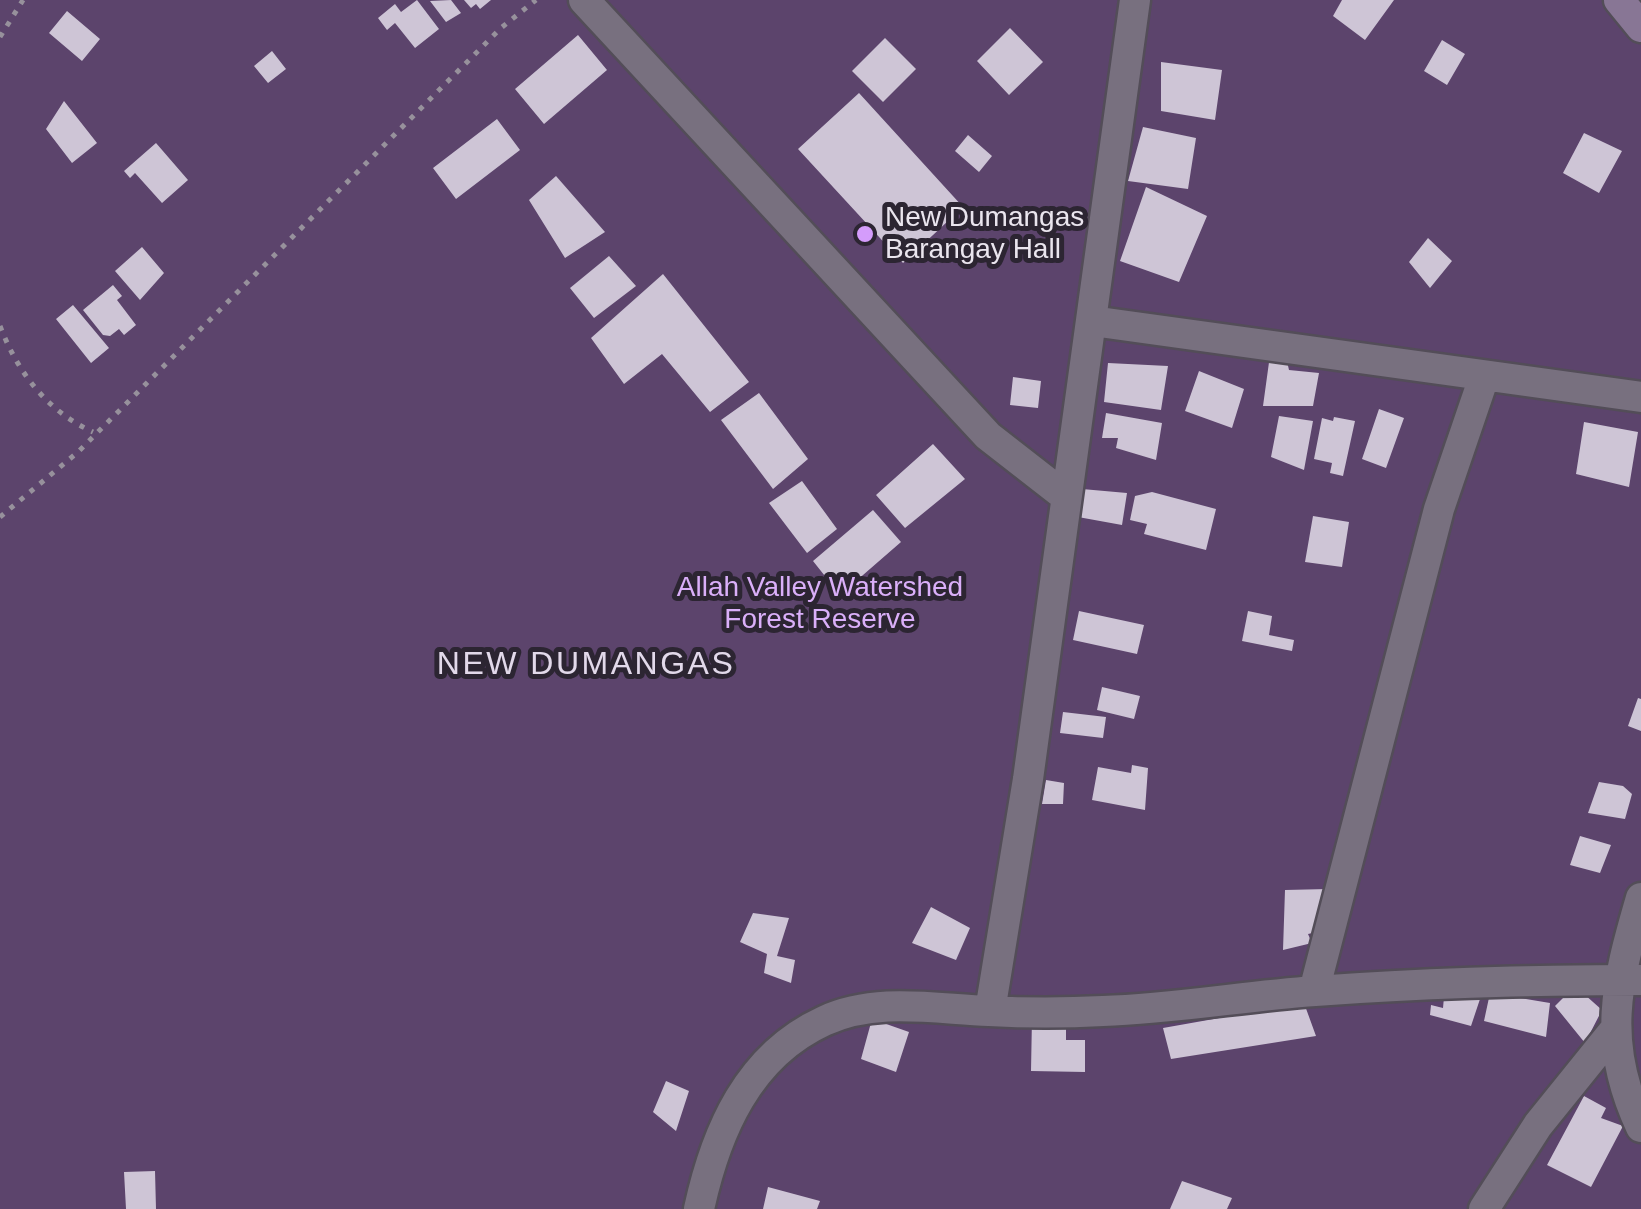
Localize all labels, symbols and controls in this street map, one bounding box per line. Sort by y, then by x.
place label: New Dumangas Barangay Hall [885,201,1084,267]
marker: New Dumangas Barangay Hall [854,223,876,245]
park label: Allah Valley Watershed Forest Reserve [677,571,963,637]
district label: NEW DUMANGAS [437,646,735,684]

